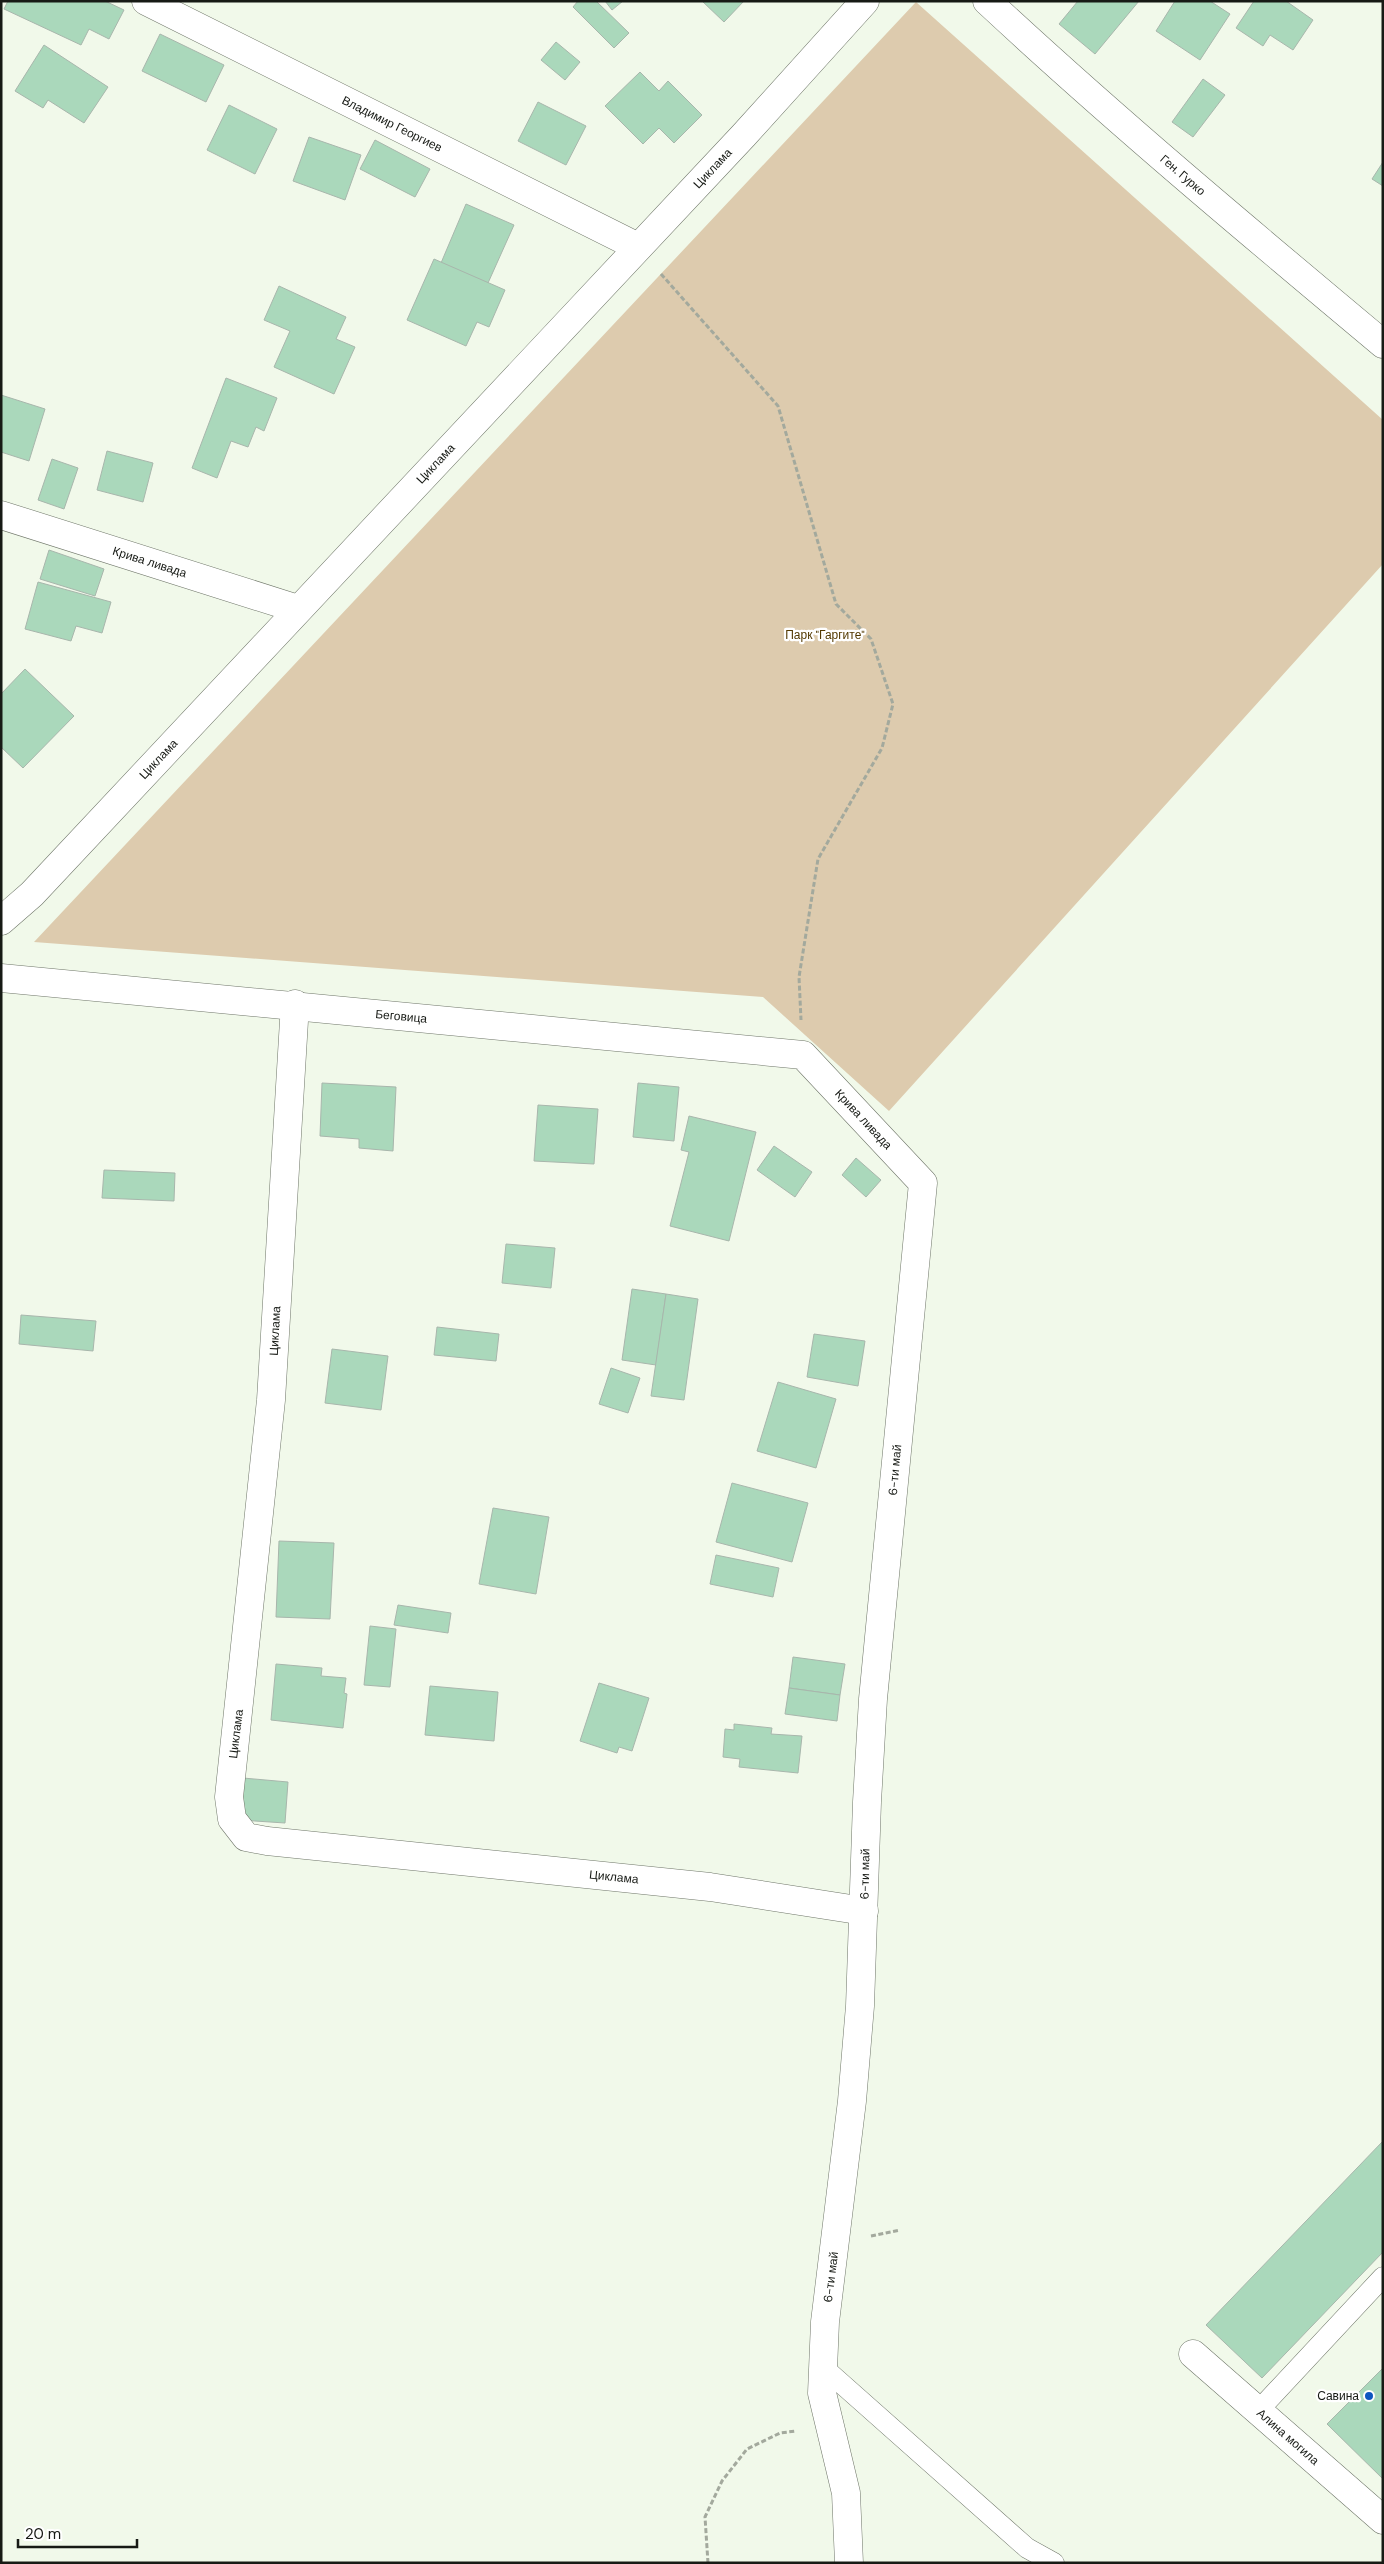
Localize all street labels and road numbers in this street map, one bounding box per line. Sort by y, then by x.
street label: Владимир Георгиев [339,92,445,156]
street label: Циклама [690,145,736,192]
street label: Ген. Гурко [1157,151,1209,199]
street label: Циклама [413,440,459,487]
street label: Крива ливада [111,543,189,581]
street label: Циклама [136,735,182,783]
street label: Беговица [375,1006,428,1027]
street label: Крива ливада [831,1086,896,1153]
street label: Циклама [266,1306,284,1356]
street label: 6-ти май [885,1444,905,1496]
street label: Циклама [225,1708,247,1760]
street label: 6-ти май [857,1848,873,1900]
street label: Циклама [588,1866,640,1888]
street label: 6-ти май [820,2251,842,2303]
street label: Алина могила [1253,2405,1323,2469]

